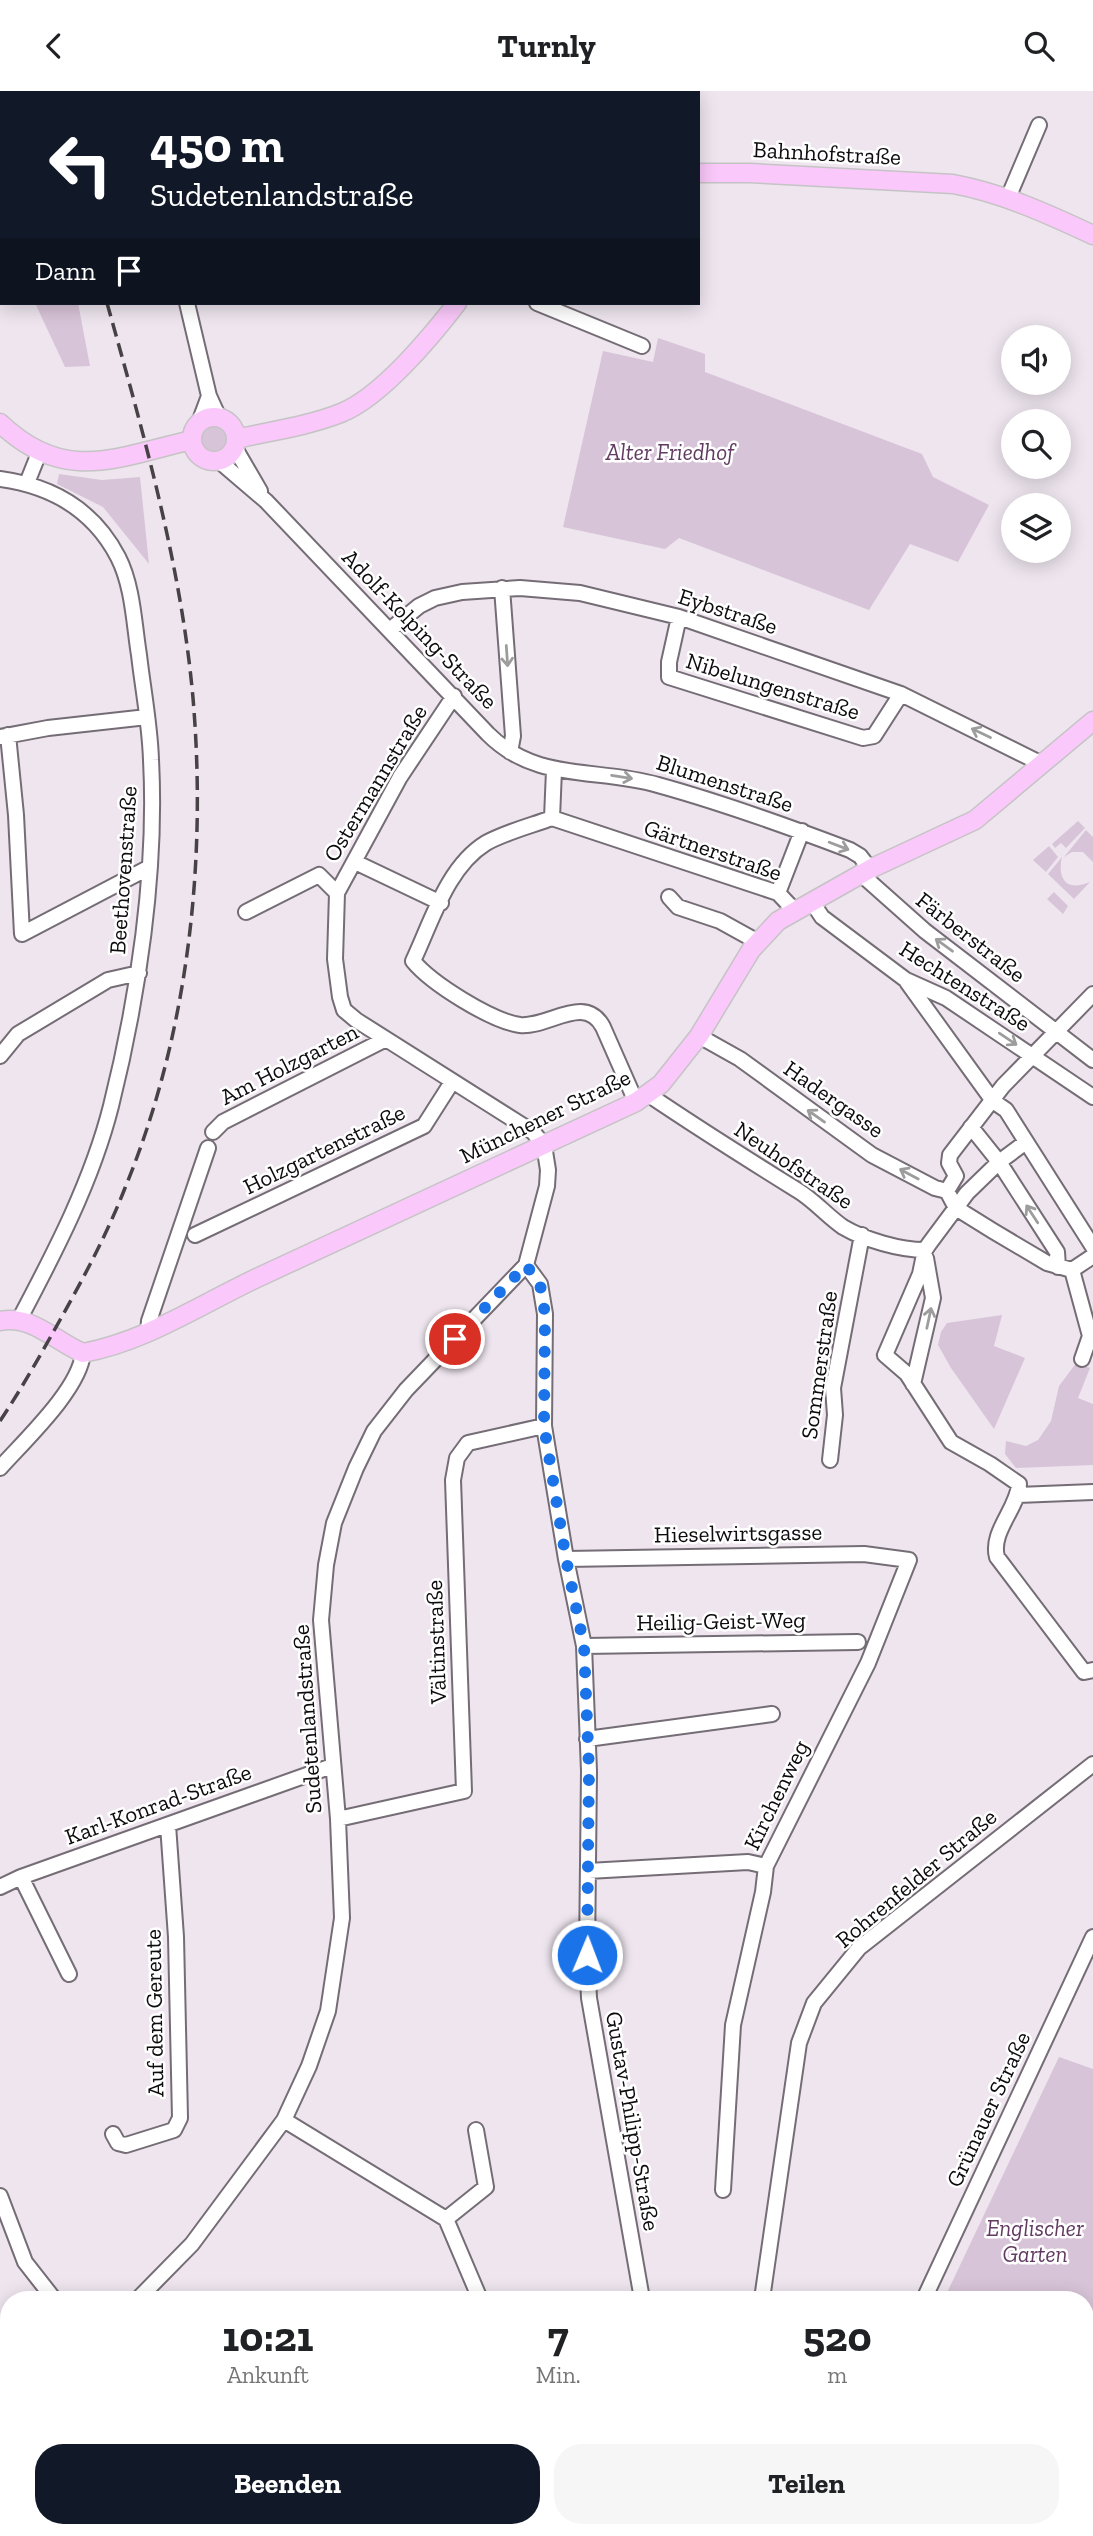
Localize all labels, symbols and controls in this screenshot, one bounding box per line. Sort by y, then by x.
icon: back [35,27,73,65]
text: Turnly [497,27,596,65]
icon: search [1020,27,1058,65]
text: 450 m [150,116,284,175]
icon: left [35,119,126,210]
street label: Bahnhofstraße [752,135,902,171]
text: Sudetenlandstraße [150,176,413,214]
icon: arrive [110,252,148,290]
text: Dann [35,255,96,287]
map controls [1001,325,1071,563]
button: sound [1001,325,1071,395]
button: search [1001,409,1071,479]
park label: Alter Friedhof [605,438,737,466]
button: layers [1001,493,1071,563]
street label: Adolf-Kolping-Straße [337,543,503,715]
street label: Eybstraße [675,582,781,640]
one-way arrow [501,645,514,667]
street label: Nibelungenstraße [683,646,863,726]
street label: Ostermannstraße [317,699,433,867]
one-way arrow [971,726,992,739]
street label: Blumenstraße [653,748,797,818]
one-way arrow [610,771,633,784]
street label: Beethovenstraße [103,785,143,955]
street label: Gärtnerstraße [640,813,786,887]
one-way arrow [827,840,849,853]
street label: Färberstraße [911,886,1031,988]
street label: Hechtenstraße [894,935,1036,1037]
one-way arrow [935,938,954,952]
street label: Am Holzgarten [215,1017,363,1111]
one-way arrow [997,1032,1017,1046]
street label: Hadergasse [778,1054,890,1144]
street label: Münchener Straße [455,1063,635,1169]
street label: Holzgartenstraße [239,1098,409,1200]
one-way arrow [807,1108,826,1123]
street label: Neuhofstraße [729,1115,859,1215]
one-way arrow [899,1167,920,1181]
one-way arrow [1025,1204,1039,1224]
street label: Sommerstraße [795,1289,843,1441]
one-way arrow [923,1307,937,1330]
pin [425,1309,485,1369]
icon: arrive [436,1320,474,1358]
street label: Hieselwirtsgasse [654,1518,822,1548]
street label: Vältinstraße [420,1580,452,1705]
street label: Heilig-Geist-Weg [636,1606,806,1636]
street label: Sudetenlandstraße [286,1624,328,1814]
street label: Kirchenweg [737,1735,815,1854]
street label: Karl-Konrad-Straße [61,1757,255,1851]
street label: Rohrenfelder Straße [830,1802,1002,1954]
position arrow [550,1918,624,1992]
street label: Auf dem Gereute [139,1929,169,2097]
street label: Gustav-Philipp-Straße [600,2009,666,2233]
street label: Grünauer Straße [940,2027,1036,2191]
park label: Englischer Garten [986,2214,1084,2268]
text: 10:21 [222,2311,313,2362]
text: 7 [548,2311,569,2362]
text: 520 [803,2311,872,2362]
text: Ankunft [227,2361,309,2389]
text: Min. [536,2361,581,2389]
text: m [827,2361,847,2389]
button: Beenden [35,2444,540,2524]
button: Teilen [554,2444,1059,2524]

